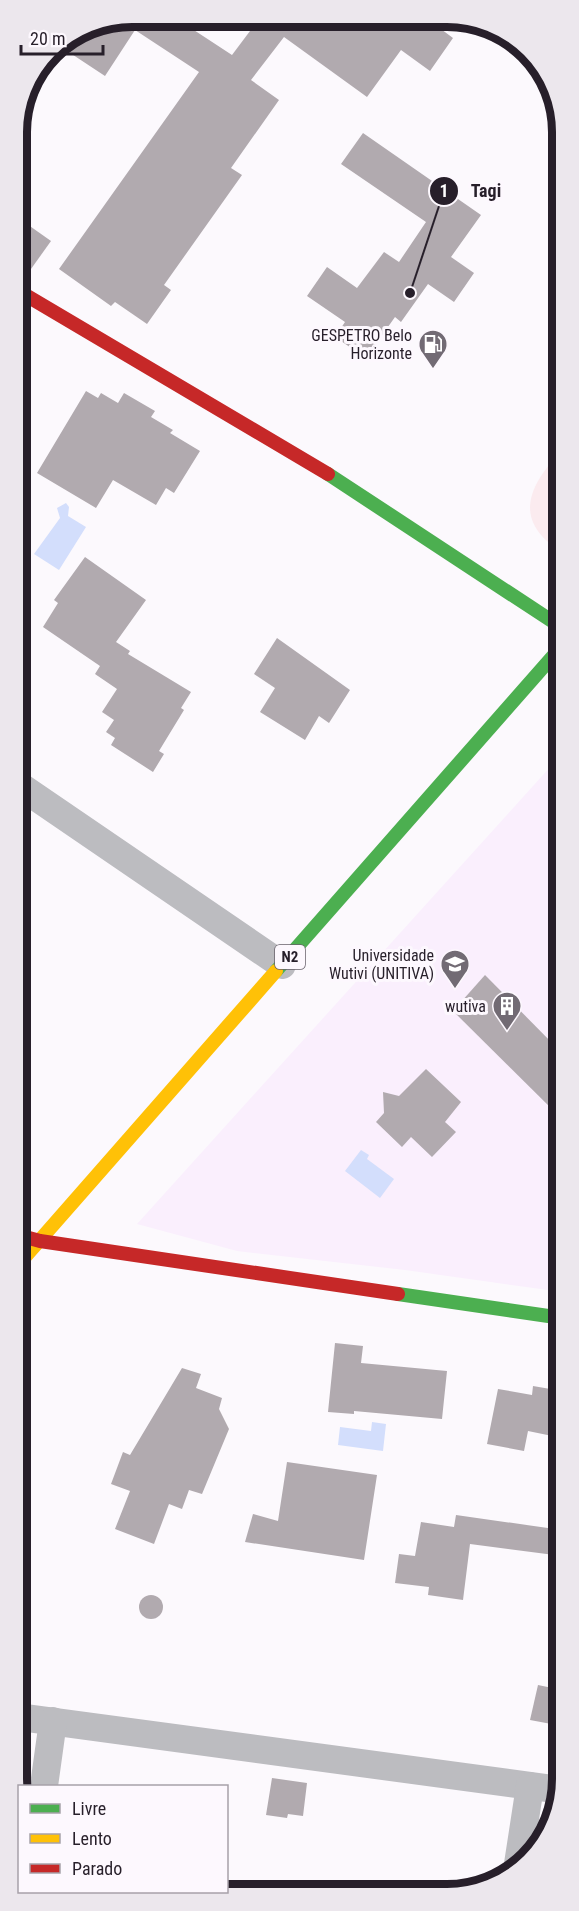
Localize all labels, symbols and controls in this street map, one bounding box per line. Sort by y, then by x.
scale bar [21,18,104,56]
text: 20 m [30,28,65,49]
callout: Tagi [429,173,513,209]
text: 1 [439,180,449,201]
text: Tagi [471,180,501,201]
place label: GESPETRO Belo Horizonte [311,326,412,363]
fuel station icon: GESPETRO Belo Horizonte [417,328,449,370]
road number: N2 [275,945,305,969]
place label: Universidade Wutivi (UNITIVA) [329,946,434,983]
school or university icon: Universidade Wutivi (UNITIVA) [439,948,471,990]
building icon: wutiva [491,990,523,1032]
place label: wutiva [445,997,486,1016]
legend [18,1785,228,1893]
text: Livre [72,1798,106,1819]
text: Lento [72,1828,112,1849]
text: Parado [72,1858,122,1879]

